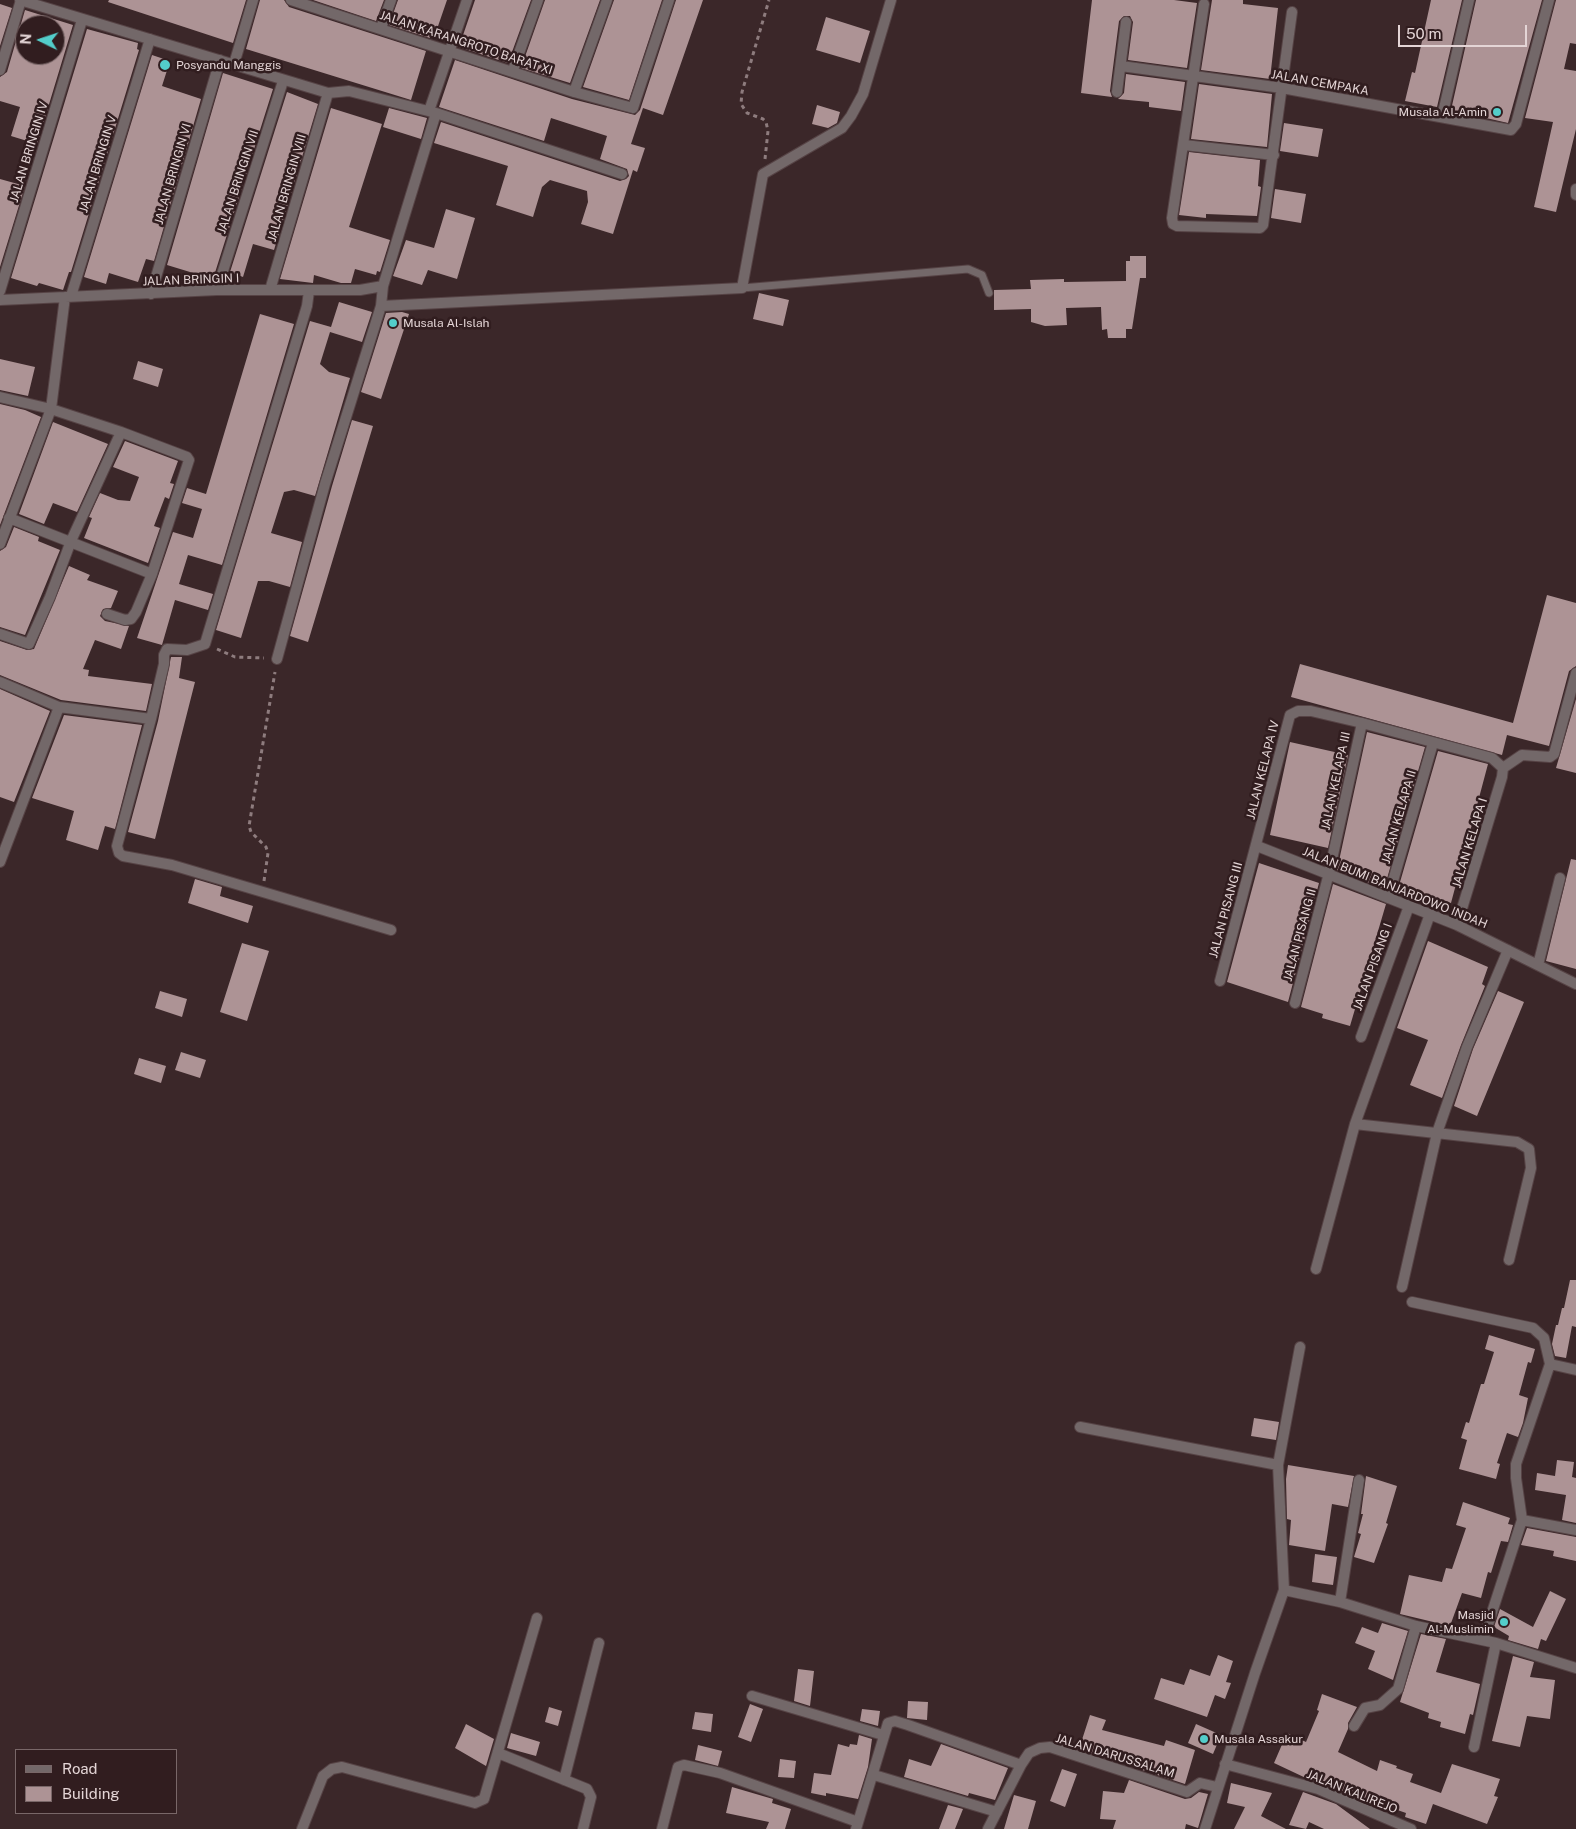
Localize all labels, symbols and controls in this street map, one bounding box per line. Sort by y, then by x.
street label: JALAN KARANGROTO BARAT XI [378,8,554,78]
north arrow [15,15,65,65]
scale bar [1401,15,1530,47]
text: 50 m [1406,25,1441,42]
text: N [18,33,34,45]
marker: Posyandu Manggis [158,58,172,72]
place label: Posyandu Manggis [176,58,281,72]
street label: JALAN CEMPAKA [1270,67,1370,99]
street label: JALAN BRINGIN IV [7,100,51,204]
place label: Musala Al-Amin [1399,105,1487,119]
marker: Musala Al-Amin [1491,106,1503,118]
street label: JALAN BRINGIN V [76,113,120,215]
street label: JALAN BRINGIN VI [152,122,194,226]
street label: JALAN BRINGIN VII [214,128,262,236]
street label: JALAN BRINGIN VIII [265,132,309,244]
street label: JALAN BRINGIN I [142,271,240,289]
place label: Musala Al-Islah [403,316,490,330]
marker: Musala Al-Islah [387,317,399,329]
street label: JALAN KELAPA IV [1244,719,1282,821]
street label: JALAN KELAPA III [1319,730,1353,832]
street label: JALAN KELAPA II [1379,768,1419,866]
street label: JALAN KELAPA I [1449,796,1491,890]
street label: JALAN BUMI BANJARDOWO INDAH [1300,844,1490,932]
street label: JALAN PISANG III [1206,860,1246,960]
street label: JALAN PISANG II [1281,887,1319,983]
street label: JALAN PISANG I [1351,921,1395,1013]
place label: Masjid Al-Muslimin [1427,1608,1494,1636]
marker: Masjid Al-Muslimin [1498,1616,1510,1628]
street label: JALAN DARUSSALAM [1054,1731,1176,1781]
place label: Musala Assakur [1214,1732,1303,1746]
marker: Musala Assakur [1198,1733,1210,1745]
legend [15,1749,178,1814]
text: Road [62,1760,98,1777]
street label: JALAN KALIREJO [1304,1767,1400,1817]
text: Building [62,1785,120,1802]

